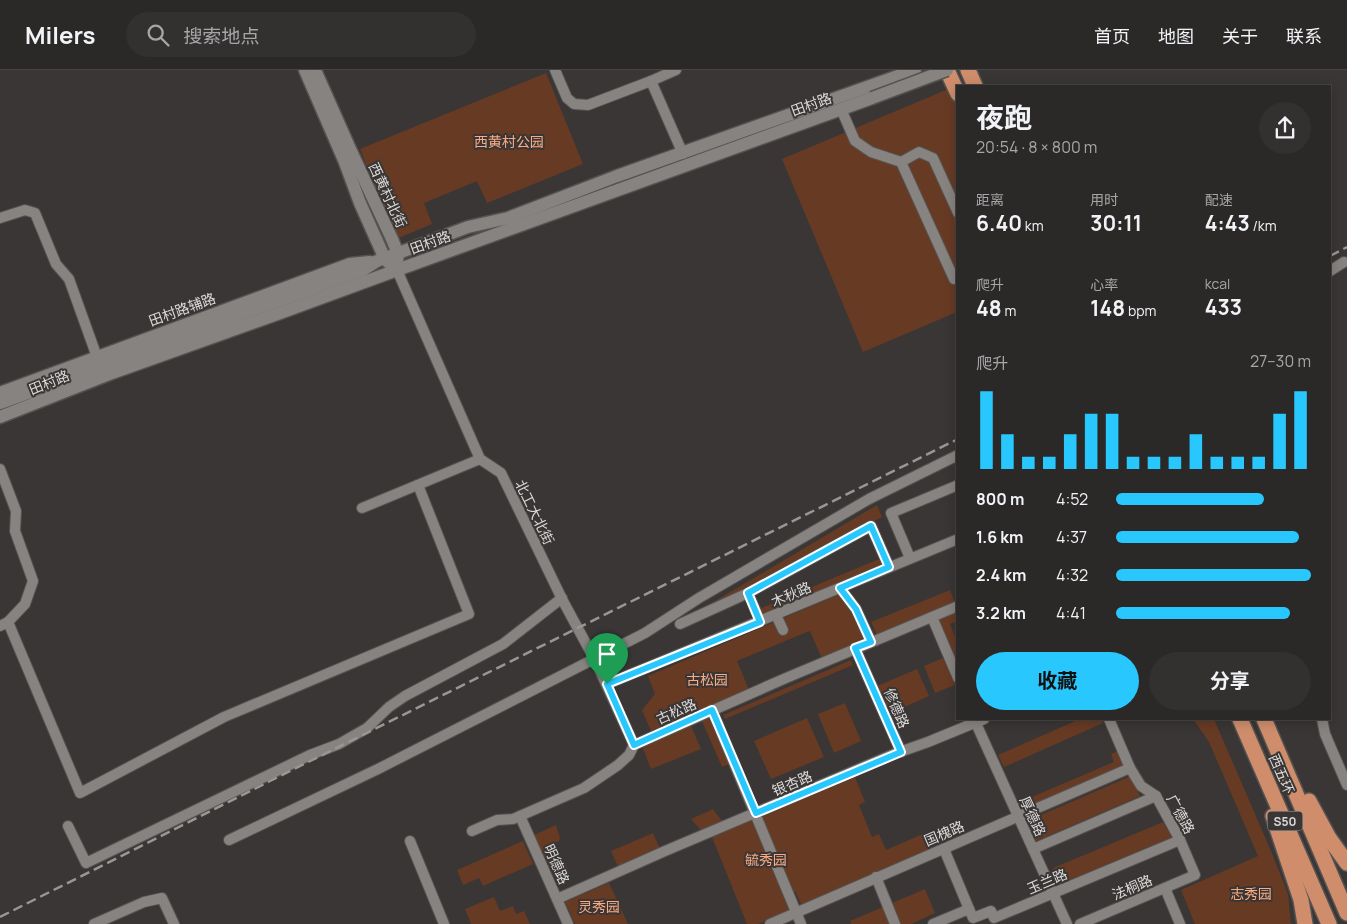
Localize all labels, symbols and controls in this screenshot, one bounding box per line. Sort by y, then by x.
search box [126,12,476,57]
text: Milers [25,18,96,51]
icon: search [144,21,172,49]
text: 搜索地点 [184,23,260,49]
text: 首页 [1094,24,1130,48]
text: 地图 [1158,24,1194,48]
text: 关于 [1222,24,1258,48]
text: 联系 [1286,24,1322,48]
street label: 田村路 [788,88,834,120]
text: 夜跑 [976,98,1032,136]
button: share [1259,102,1311,154]
park label: 西黄村公园 [474,132,544,151]
text: 20:54 · 8 × 800 m [976,136,1097,158]
street label: 西黄村北街 [365,159,411,231]
text: 距离 [976,190,1004,209]
text: 用时 [1090,190,1118,209]
text: 配速 [1205,190,1233,209]
text: 6.40 [976,209,1022,237]
text: 30:11 [1090,209,1142,237]
text: 4:43 [1205,209,1250,237]
text: km [1022,216,1044,235]
text: /km [1250,216,1277,235]
street label: 田村路 [407,226,453,258]
text: kcal [1205,274,1230,293]
text: 爬升 [976,275,1004,294]
text: 心率 [1090,275,1118,294]
street label: 田村路辅路 [146,288,218,330]
text: 433 [1205,293,1242,321]
text: 48 [976,294,1002,322]
text: 148 [1090,294,1125,322]
text: m [1002,301,1016,320]
text: bpm [1125,301,1156,320]
text: 27–30 m [1250,350,1311,372]
text: 爬升 [976,352,1008,374]
street label: 田村路 [26,365,72,399]
street label: 北工大北街 [511,476,559,548]
text: 800 m [976,488,1024,510]
text: 4:52 [1056,488,1088,510]
text: 1.6 km [976,526,1023,548]
text: 4:37 [1056,526,1087,548]
text: 2.4 km [976,564,1026,586]
text: 4:32 [1056,564,1088,586]
street label: 木秋路 [768,577,814,611]
text: 3.2 km [976,602,1026,624]
text: 4:41 [1056,602,1086,624]
pin [586,633,628,684]
icon: arrive [593,640,621,668]
button: 收藏 [976,652,1139,710]
button: 分享 [1149,652,1311,710]
park label: 古松园 [686,670,728,689]
street label: 修德路 [880,685,914,731]
street label: 古松路 [653,694,699,728]
street label: 西五环 [1265,751,1299,797]
street label: 银杏路 [769,766,815,800]
street label: 广德路 [1163,791,1199,837]
street label: 厚德路 [1016,793,1050,839]
road number: S50 [1268,811,1302,830]
street label: 国槐路 [921,816,967,850]
street label: 明德路 [540,841,574,887]
park label: 毓秀园 [745,850,787,869]
street label: 玉兰路 [1024,864,1070,898]
street label: 法桐路 [1109,870,1155,904]
park label: 志秀园 [1230,884,1272,903]
park label: 灵秀园 [578,897,620,916]

